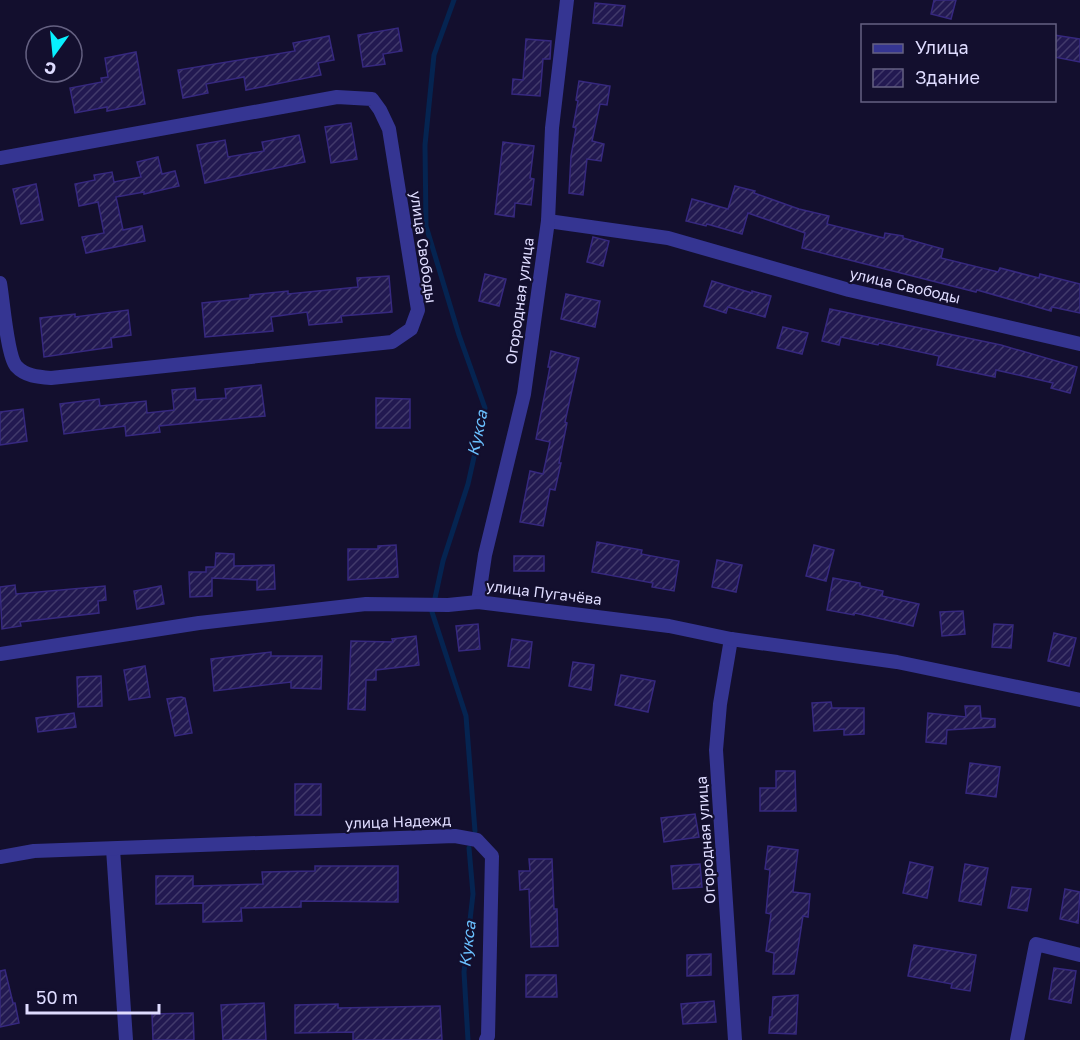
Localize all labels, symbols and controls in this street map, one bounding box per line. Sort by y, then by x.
north arrow [24,24,84,84]
legend [861,24,1056,102]
text: Улица [915,36,969,58]
text: С [42,57,58,80]
text: Здание [915,66,980,88]
street label: улица Свободы [407,190,441,304]
street label: Огородная улица [501,236,537,365]
street label: улица Свободы [848,264,962,307]
water label: Кукса [462,407,492,458]
street label: улица Пугачёва [485,576,603,608]
street label: Огородная улица [692,776,718,904]
street label: улица Надежд [345,810,451,832]
water label: Кукса [454,919,480,968]
scale bar [27,977,159,1015]
text: 50 m [36,986,78,1008]

